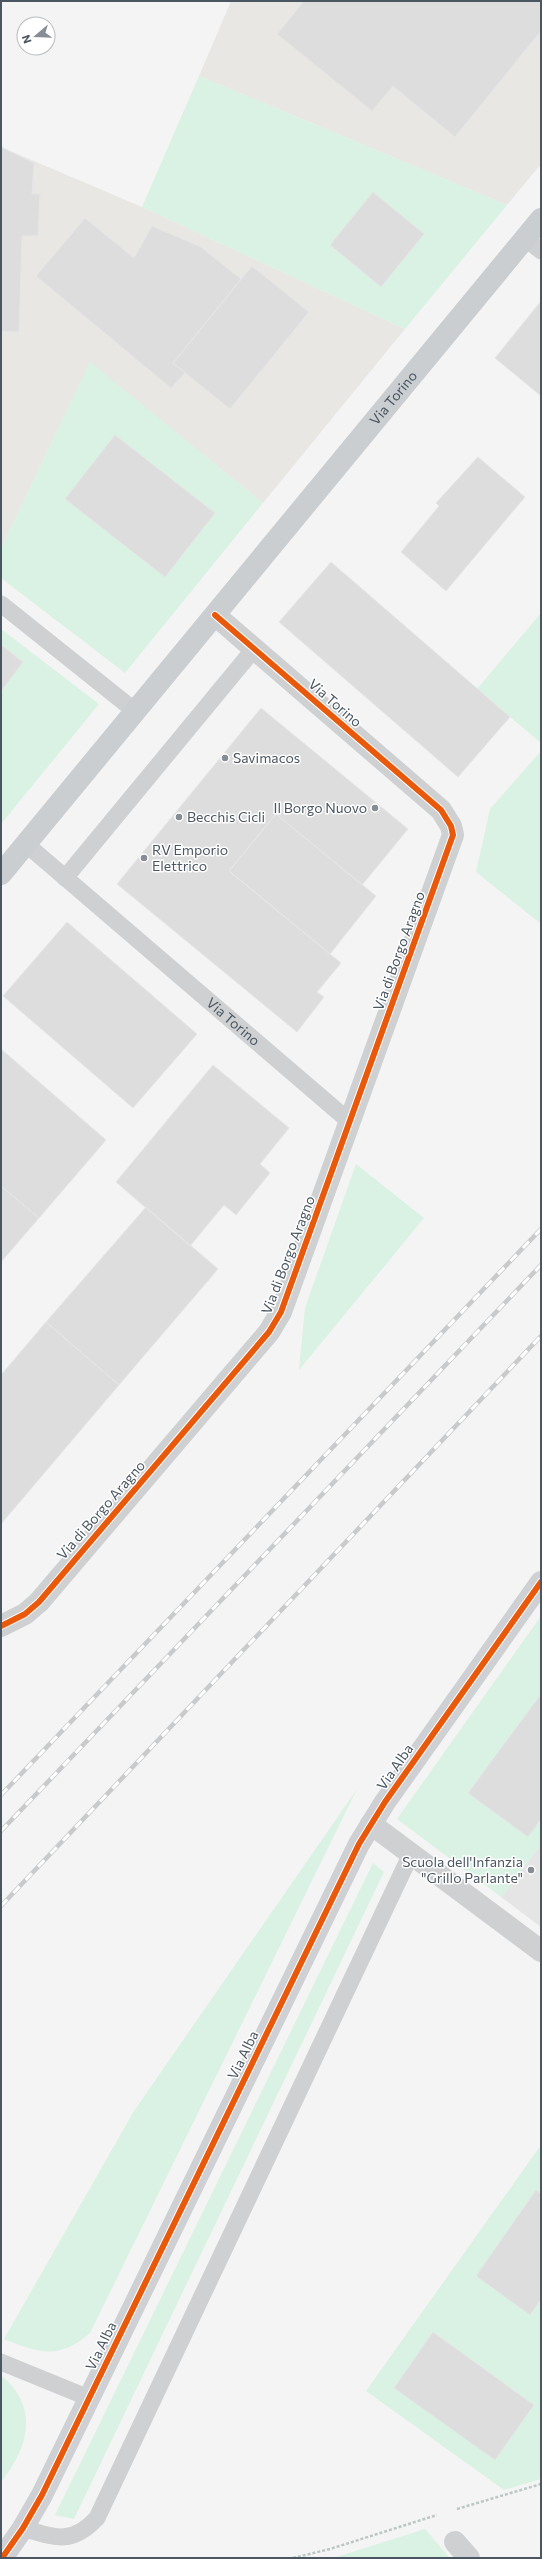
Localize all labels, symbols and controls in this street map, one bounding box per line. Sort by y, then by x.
north arrow [16,16,56,56]
text: N [19,33,34,45]
street label: Via Torino [366,367,420,428]
street label: Via Torino [305,675,365,730]
place label: Savimacos [233,749,300,766]
marker: Savimacos [220,753,230,763]
place label: Il Borgo Nuovo [274,799,367,816]
marker: Il Borgo Nuovo [370,803,380,813]
place label: Becchis Cicli [187,808,265,825]
marker: Becchis Cicli [174,812,184,822]
place label: RV Emporio Elettrico [152,841,228,874]
marker: RV Emporio Elettrico [139,853,149,863]
street label: Via di Borgo Aragno [369,889,428,1013]
street label: Via Torino [203,994,264,1049]
street label: Via di Borgo Aragno [257,1193,318,1316]
street label: Via di Borgo Aragno [53,1457,148,1563]
street label: Via Alba [373,1741,416,1793]
place label: Scuola dell'Infanzia "Grillo Parlante" [402,1853,523,1886]
marker: Scuola dell'Infanzia "Grillo Parlante" [526,1865,536,1875]
street label: Via Alba [224,2028,262,2082]
street label: Via Alba [82,2319,120,2373]

